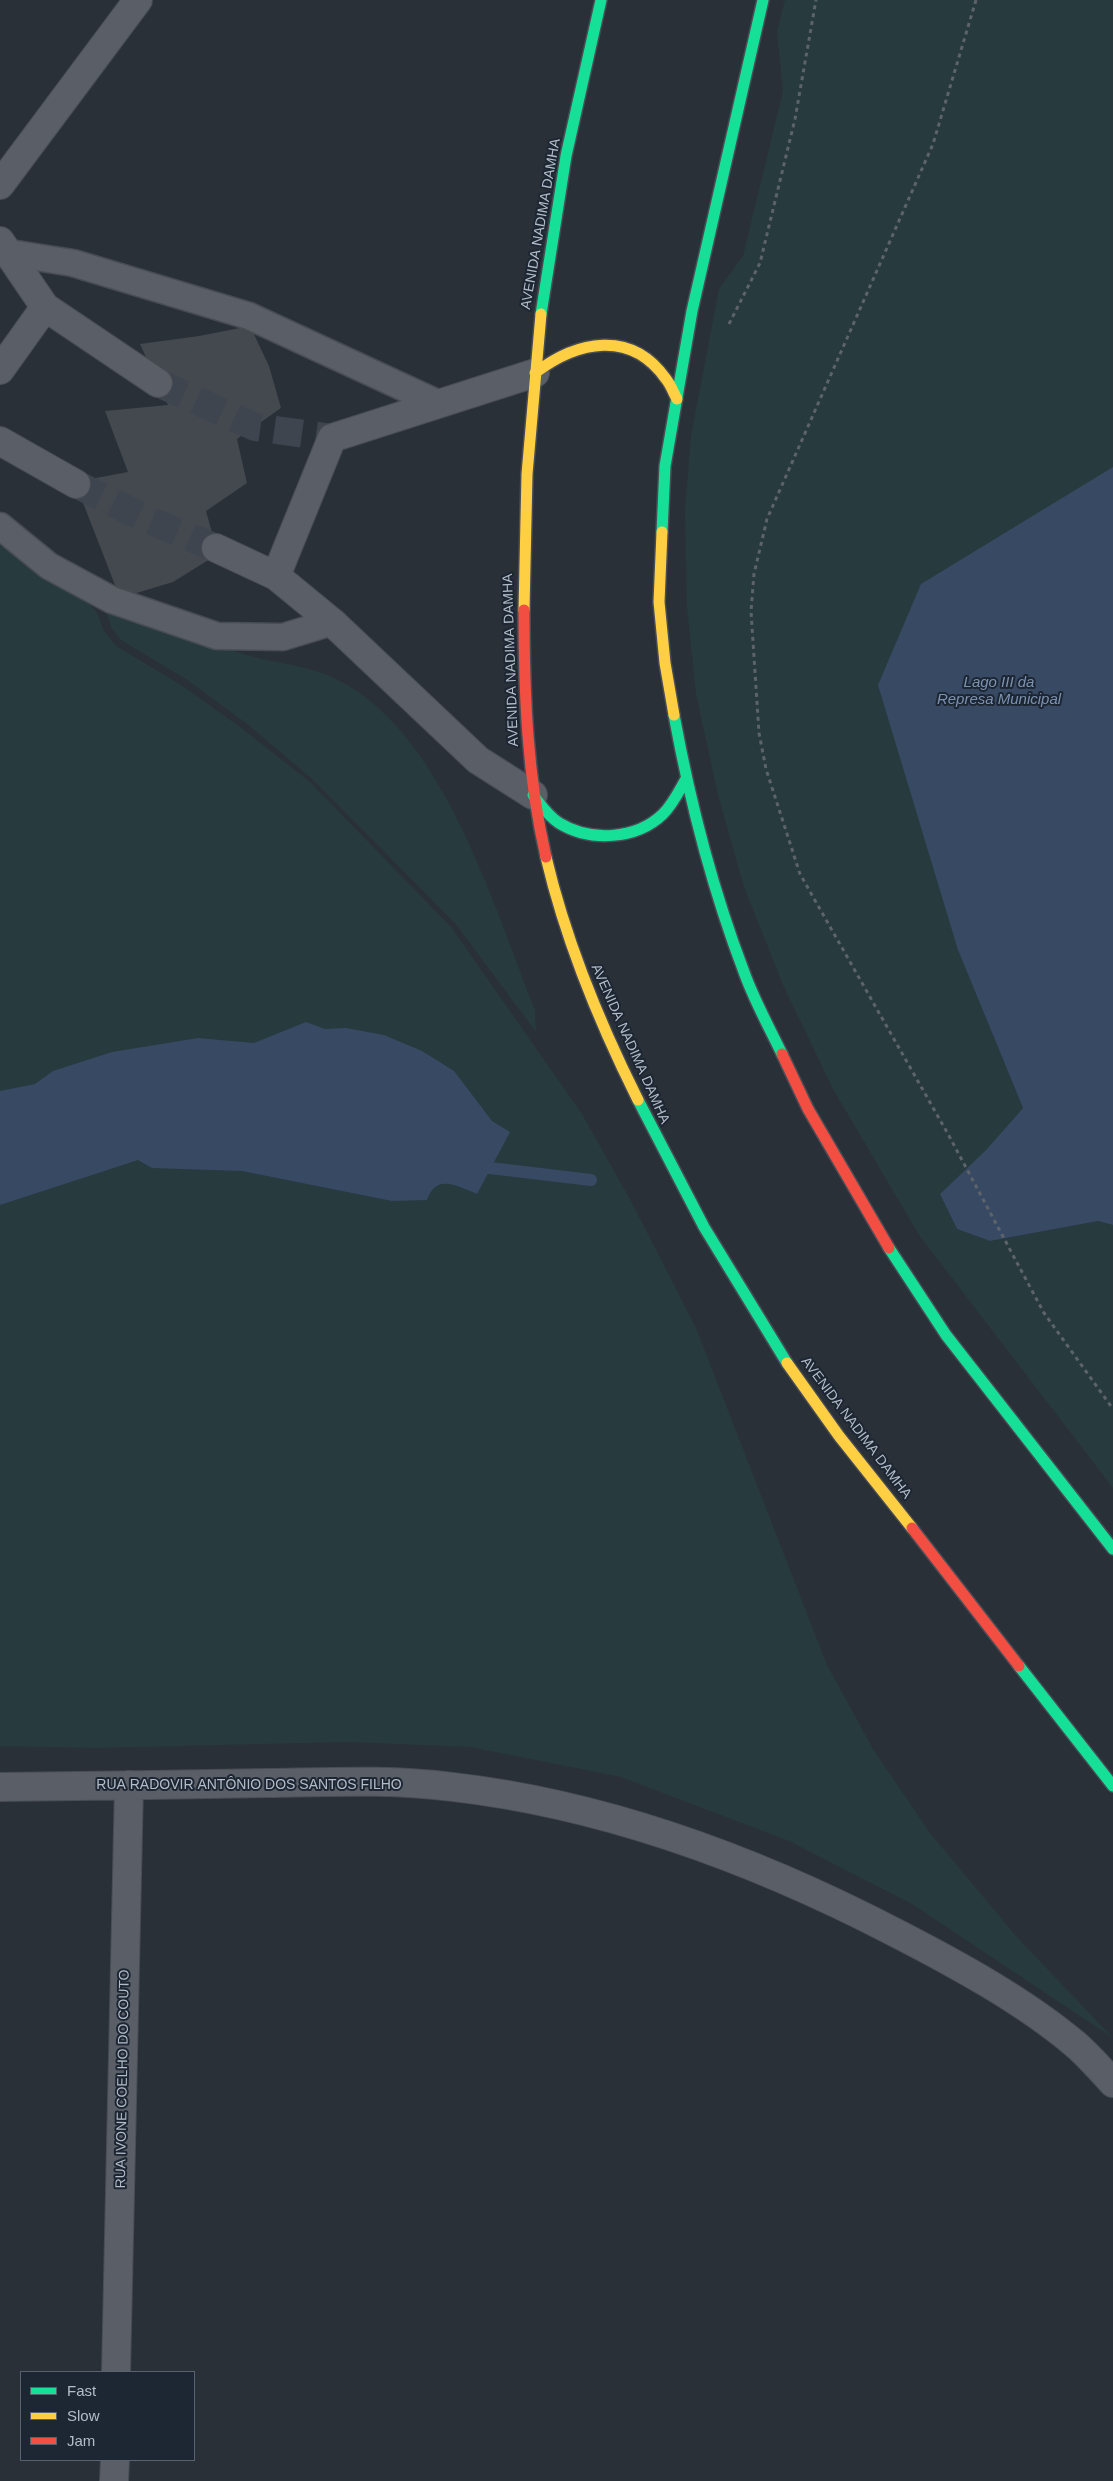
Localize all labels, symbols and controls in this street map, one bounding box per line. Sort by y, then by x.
street label: AVENIDA NADIMA DAMHA [518,137,564,311]
street label: AVENIDA NADIMA DAMHA [500,573,522,747]
water label: Lago III da Represa Municipal [937,674,1061,709]
street label: AVENIDA NADIMA DAMHA [587,961,673,1127]
street label: AVENIDA NADIMA DAMHA [797,1354,915,1502]
street label: RUA RADOVIR ANTÔNIO DOS SANTOS FILHO [96,1777,402,1793]
street label: RUA IVONE COELHO DO COUTO [113,1969,133,2189]
legend [20,2371,195,2461]
text: Fast [67,2382,96,2399]
text: Slow [67,2407,100,2424]
text: Jam [67,2432,95,2449]

